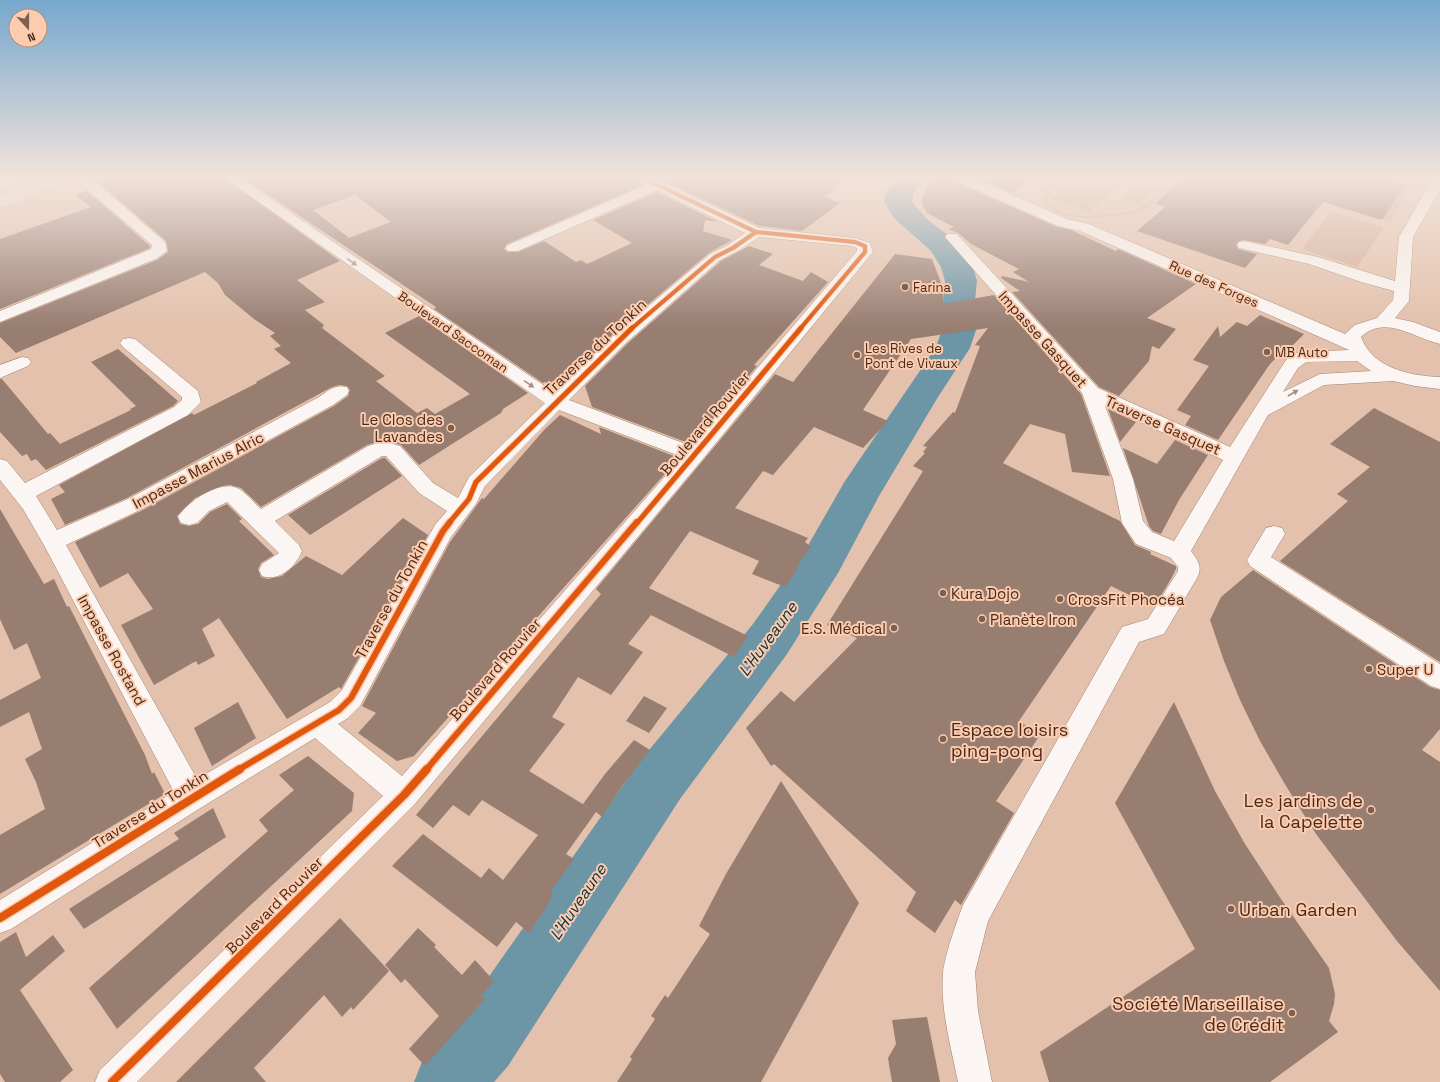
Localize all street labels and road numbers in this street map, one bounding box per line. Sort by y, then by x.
street label: Rue des Forges [1167,257,1261,311]
street label: Boulevard Saccoman [394,287,512,377]
street label: Impasse Gasquet [994,287,1092,392]
street label: Traverse du Tonkin [540,295,650,399]
street label: Boulevard Rouvier [656,367,754,479]
street label: Traverse Gasquet [1102,391,1224,459]
street label: Impasse Marius Alric [129,427,267,513]
street label: Traverse du Tonkin [350,536,432,662]
street label: Impasse Rostand [74,591,150,709]
street label: Boulevard Rouvier [445,613,545,724]
street label: Traverse du Tonkin [89,766,211,852]
street label: Boulevard Rouvier [221,852,327,958]

